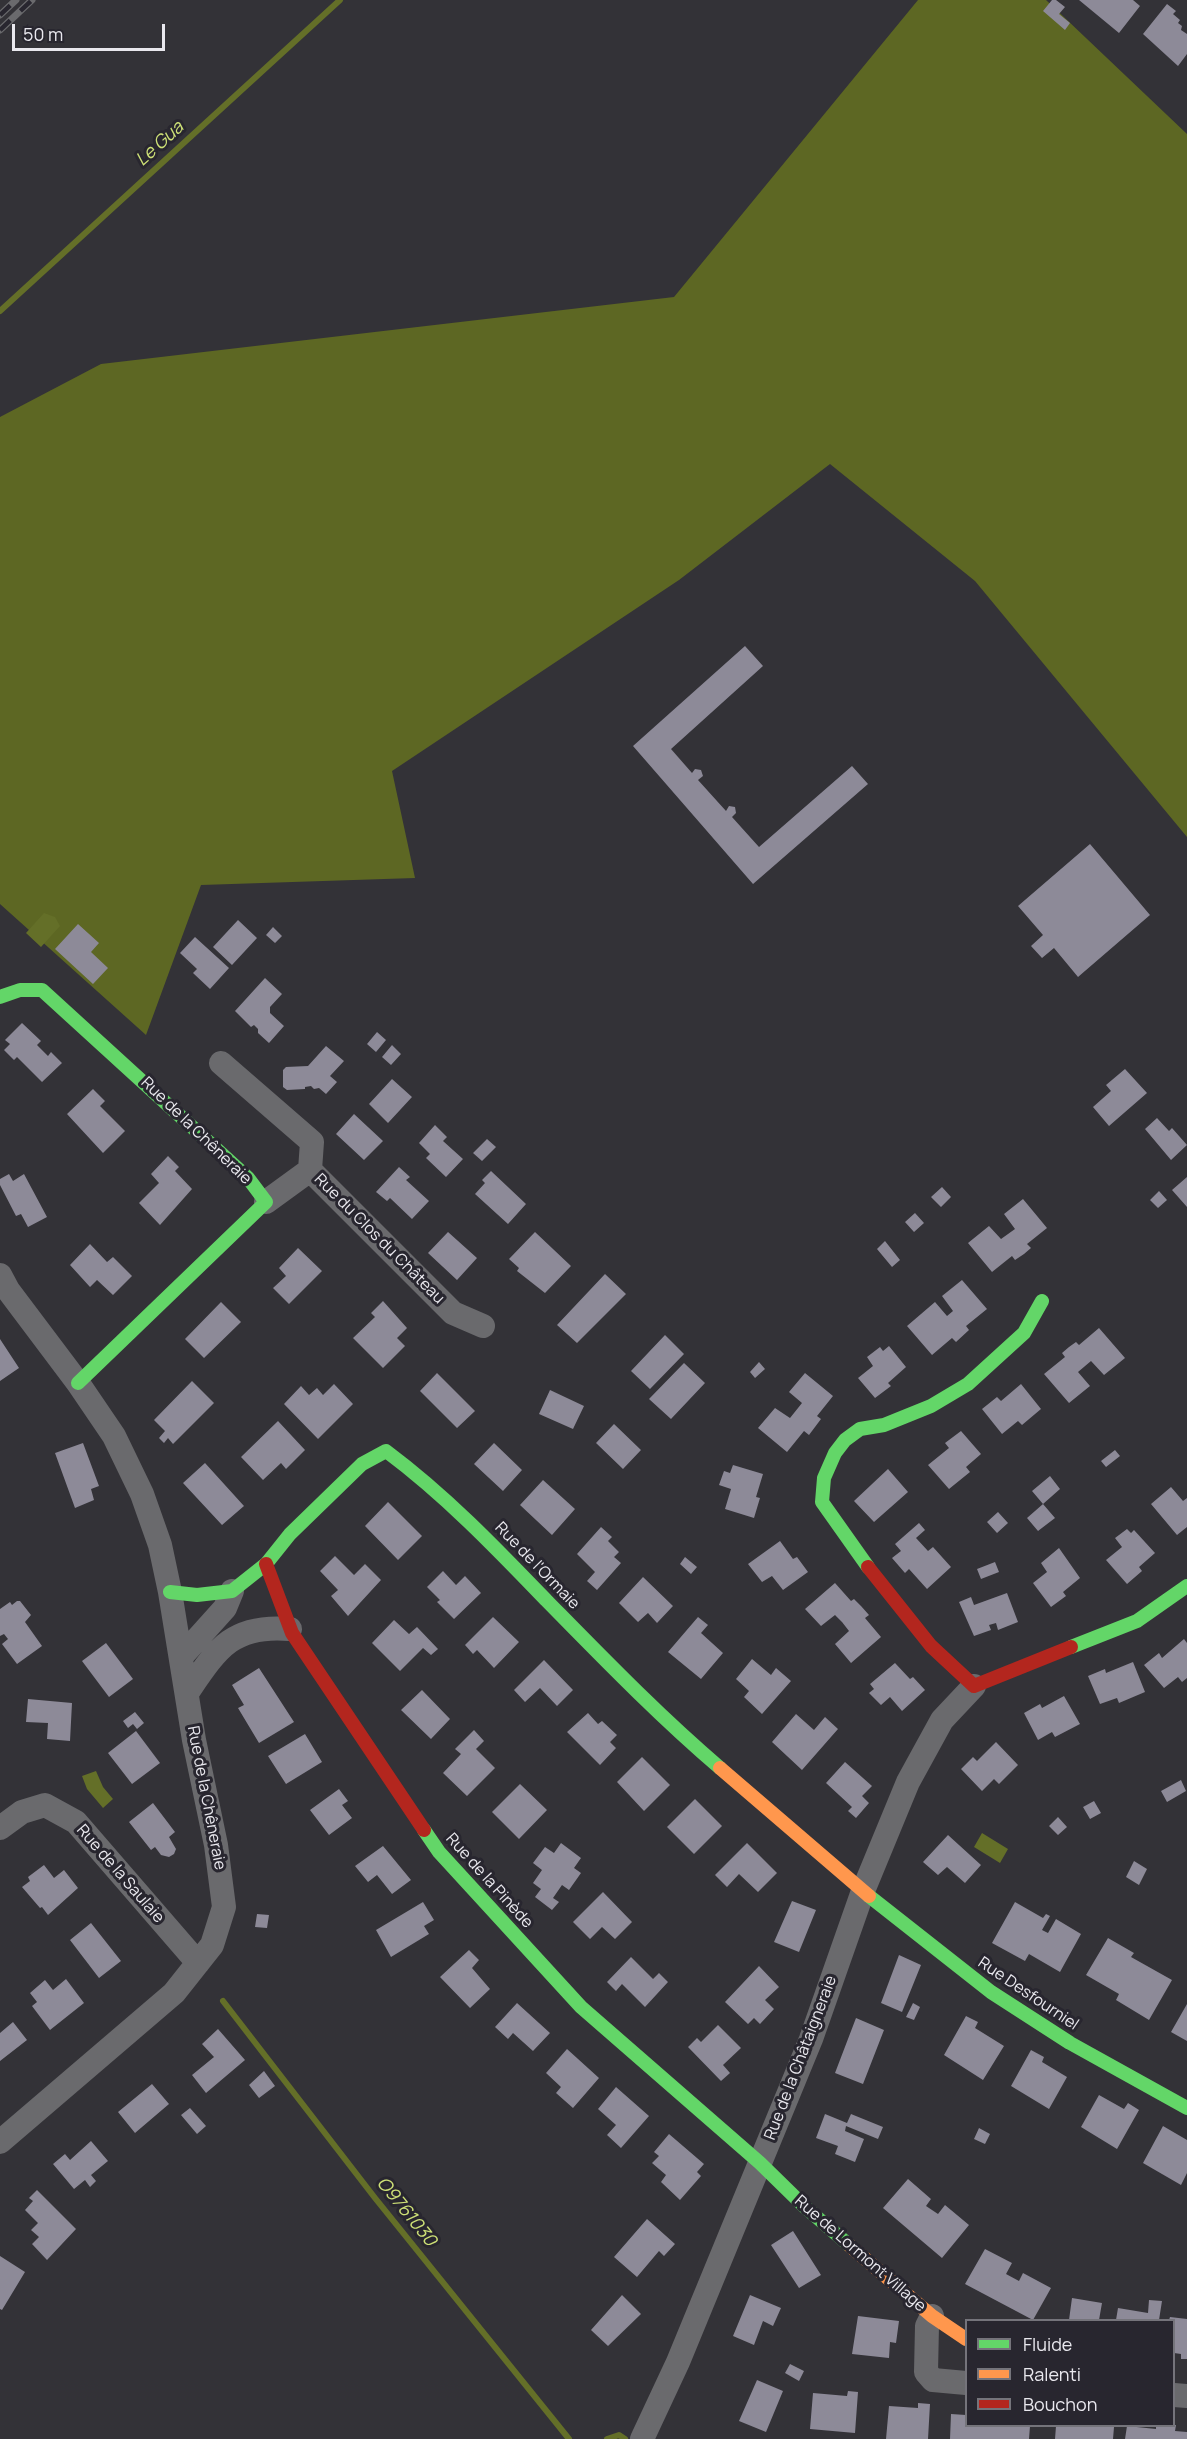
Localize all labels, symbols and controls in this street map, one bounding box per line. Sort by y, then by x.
scale bar [15,12,168,50]
text: 50 m [23,22,63,46]
water label: Le Gua [132,117,188,171]
street label: Rue de la Chêneraie [137,1073,255,1189]
street label: Rue du Clos du Château [310,1170,448,1308]
street label: Rue de l'Ormaie [491,1518,583,1614]
street label: Rue de la Chêneraie [183,1724,229,1872]
street label: Rue de la Saulaie [72,1821,168,1927]
street label: Rue de la Pinède [441,1830,537,1932]
street label: Rue Desfourniel [974,1953,1082,2035]
street label: Rue de la Châtaigneraie [761,1973,841,2143]
water label: O9761030 [372,2173,440,2251]
street label: Rue de Lormont Village [790,2192,930,2316]
legend [965,2319,1175,2427]
text: Fluide [1023,2332,1072,2356]
text: Ralenti [1023,2362,1081,2386]
text: Bouchon [1023,2392,1097,2416]

